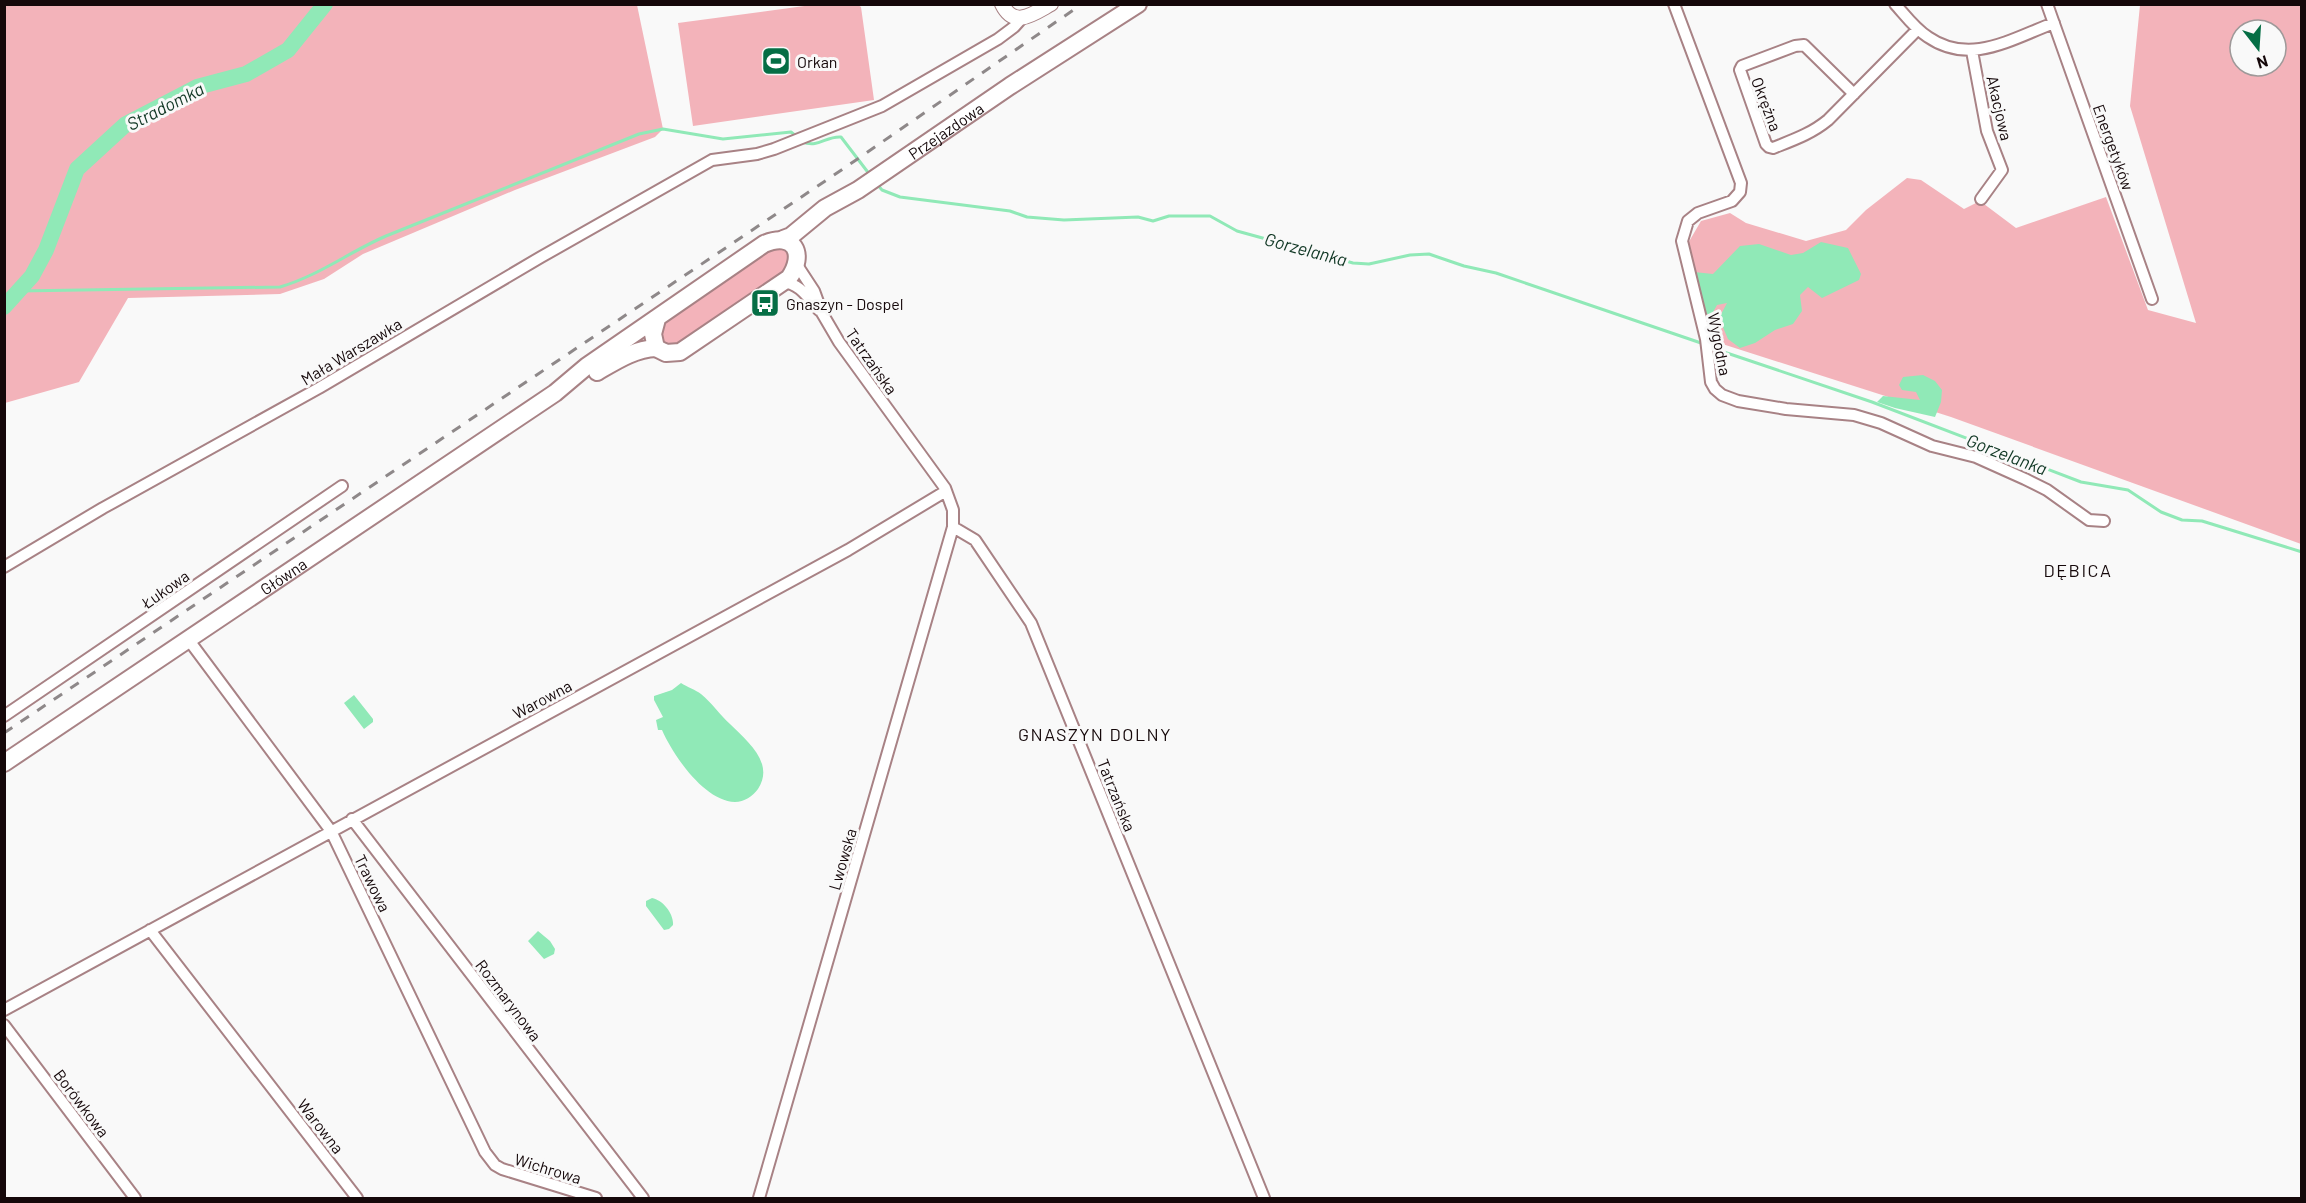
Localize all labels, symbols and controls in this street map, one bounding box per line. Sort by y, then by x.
north arrow [2228,18,2288,78]
sports icon: Orkan [760,45,792,77]
place label: Orkan [797,52,837,71]
text: N [2255,52,2270,73]
street label: Okrężna [1748,74,1786,134]
street label: Akacjowa [1983,74,2017,142]
water label: Stradomka [123,77,207,135]
street label: Przejazdowa [904,98,987,163]
street label: Energetyków [2090,101,2138,193]
water label: Gorzelanka [1262,227,1350,271]
bus stop icon: Gnaszyn - Dospel [749,287,781,319]
place label: Gnaszyn - Dospel [786,294,903,313]
street label: Wygodna [1705,311,1735,377]
street label: Mała Warszawka [297,313,405,389]
street label: Tatrzańska [842,324,902,398]
water label: Gorzelanka [1964,429,2050,479]
street label: Główna [256,553,310,598]
district label: DĘBICA [2044,559,2112,581]
street label: Łukowa [137,566,192,613]
street label: Warowna [509,676,575,722]
district label: GNASZYN DOLNY [1018,723,1172,745]
street label: Tatrzańska [1094,756,1140,834]
street label: Lwowska [824,826,860,892]
street label: Trawowa [351,851,395,915]
street label: Rozmarynowa [472,956,546,1044]
street label: Borówkowa [50,1065,114,1141]
street label: Warowna [294,1095,348,1157]
street label: Wichrowa [512,1149,584,1187]

